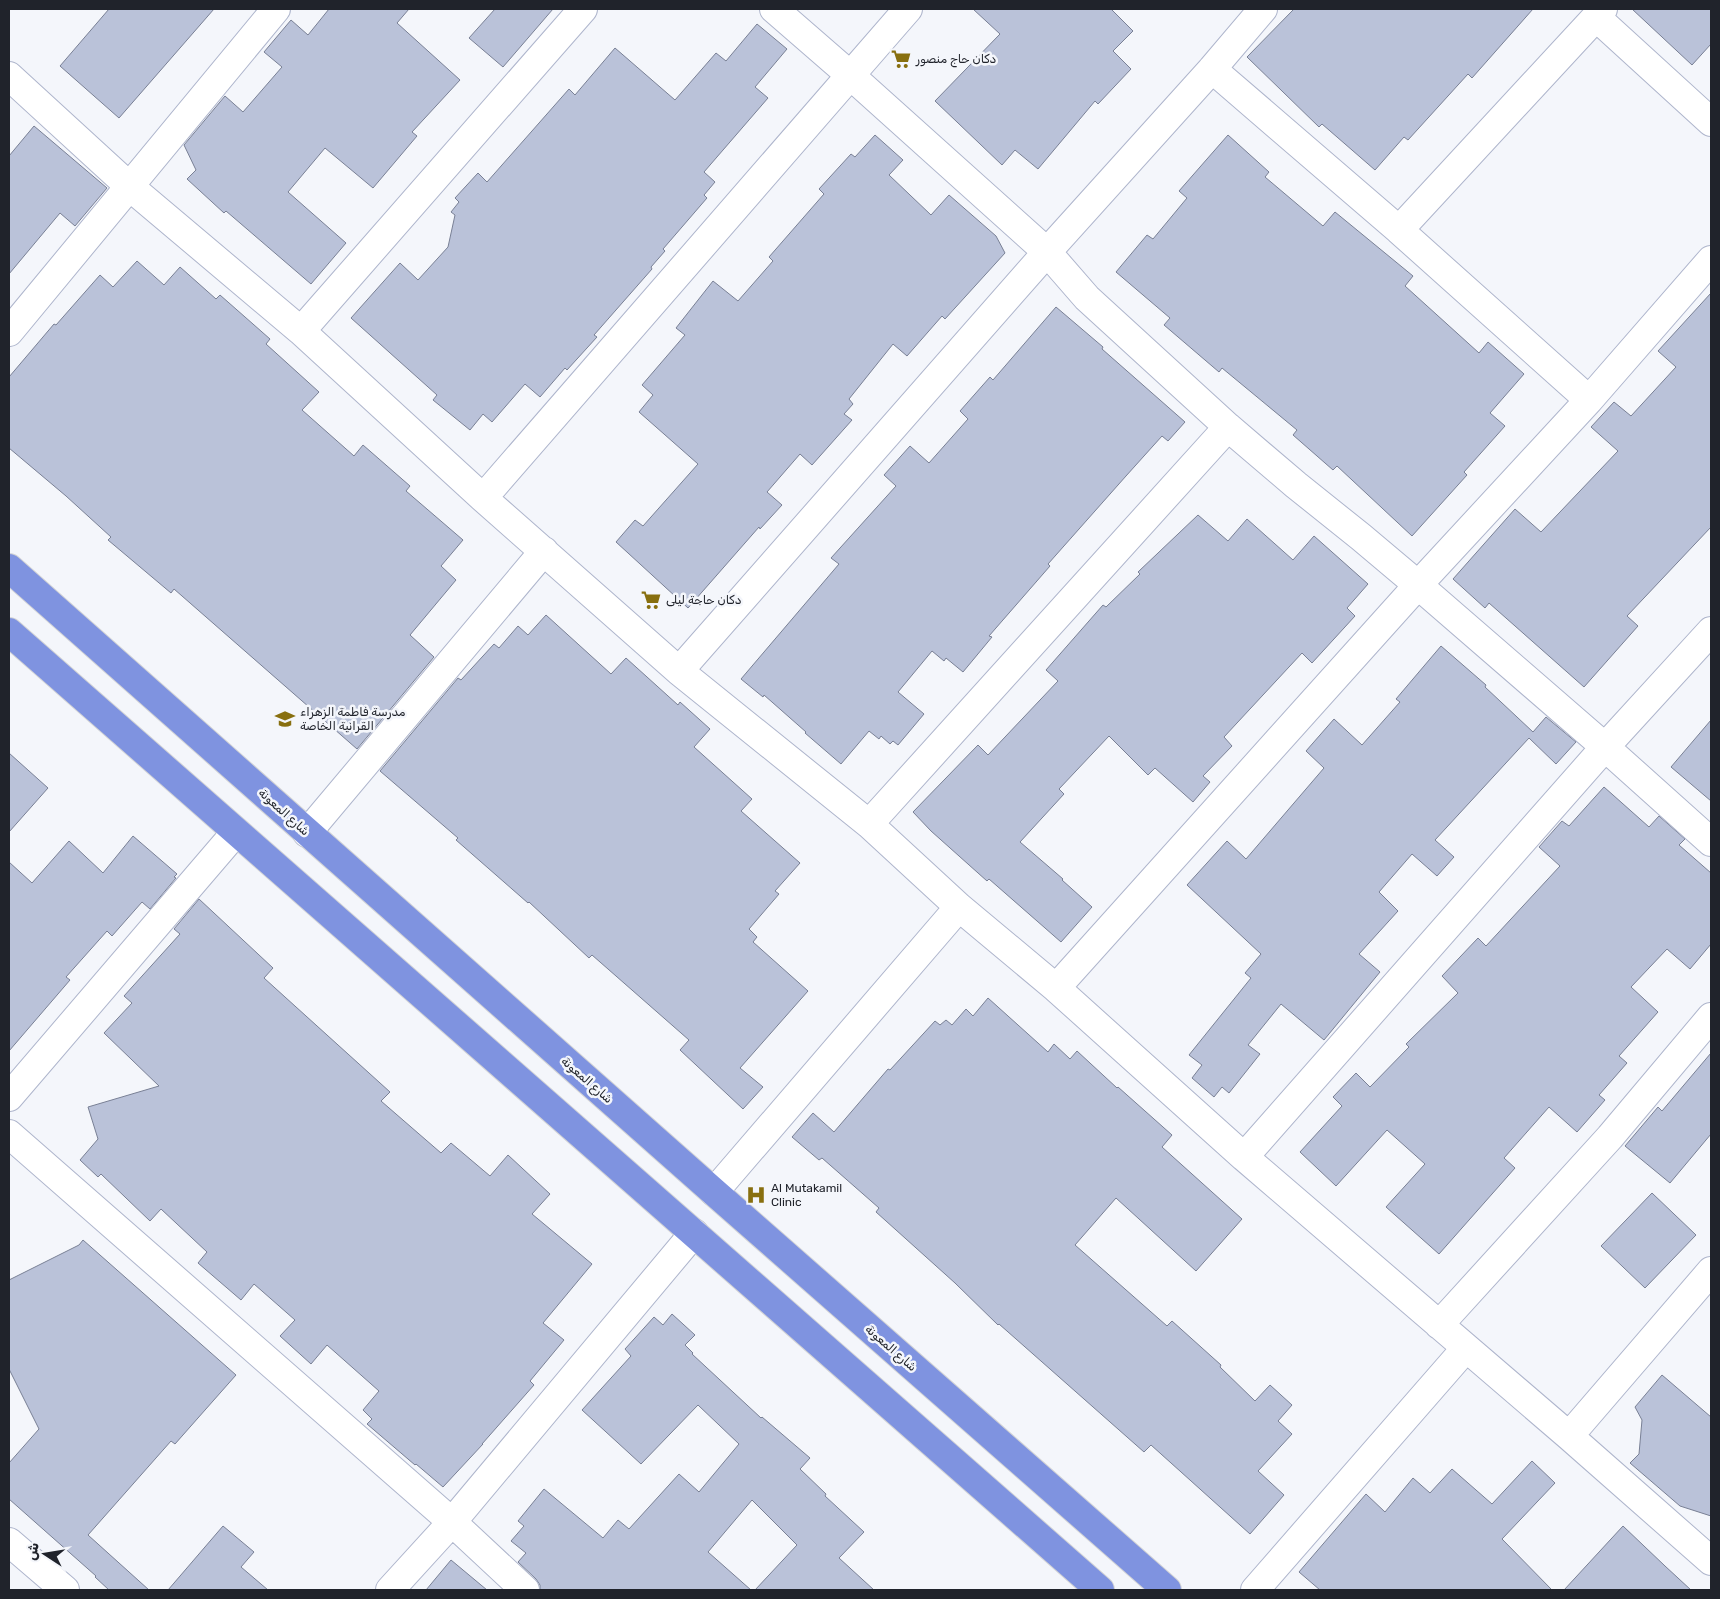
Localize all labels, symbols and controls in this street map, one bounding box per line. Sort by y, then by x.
supermarket icon: دكان حاج منصور [890,48,912,70]
place label: دكان حاج منصور [915,52,997,68]
supermarket icon: دكان حاجة ليلى [640,589,662,611]
place label: دكان حاجة ليلى [666,593,742,607]
place label: مدرسة فاطمة الزهراء القرانية الخاصة [300,705,406,734]
school or university icon: مدرسة فاطمة الزهراء القرانية الخاصة [274,708,296,730]
street label: شارع المعونة [254,786,312,840]
street label: شارع المعونة [557,1054,616,1108]
place label: Al Mutakamil Clinic [771,1181,842,1209]
hospital icon: Al Mutakamil Clinic [745,1184,767,1206]
street label: شارع المعونة [861,1322,920,1376]
north arrow [20,1529,70,1579]
text: ش [23,1541,43,1562]

